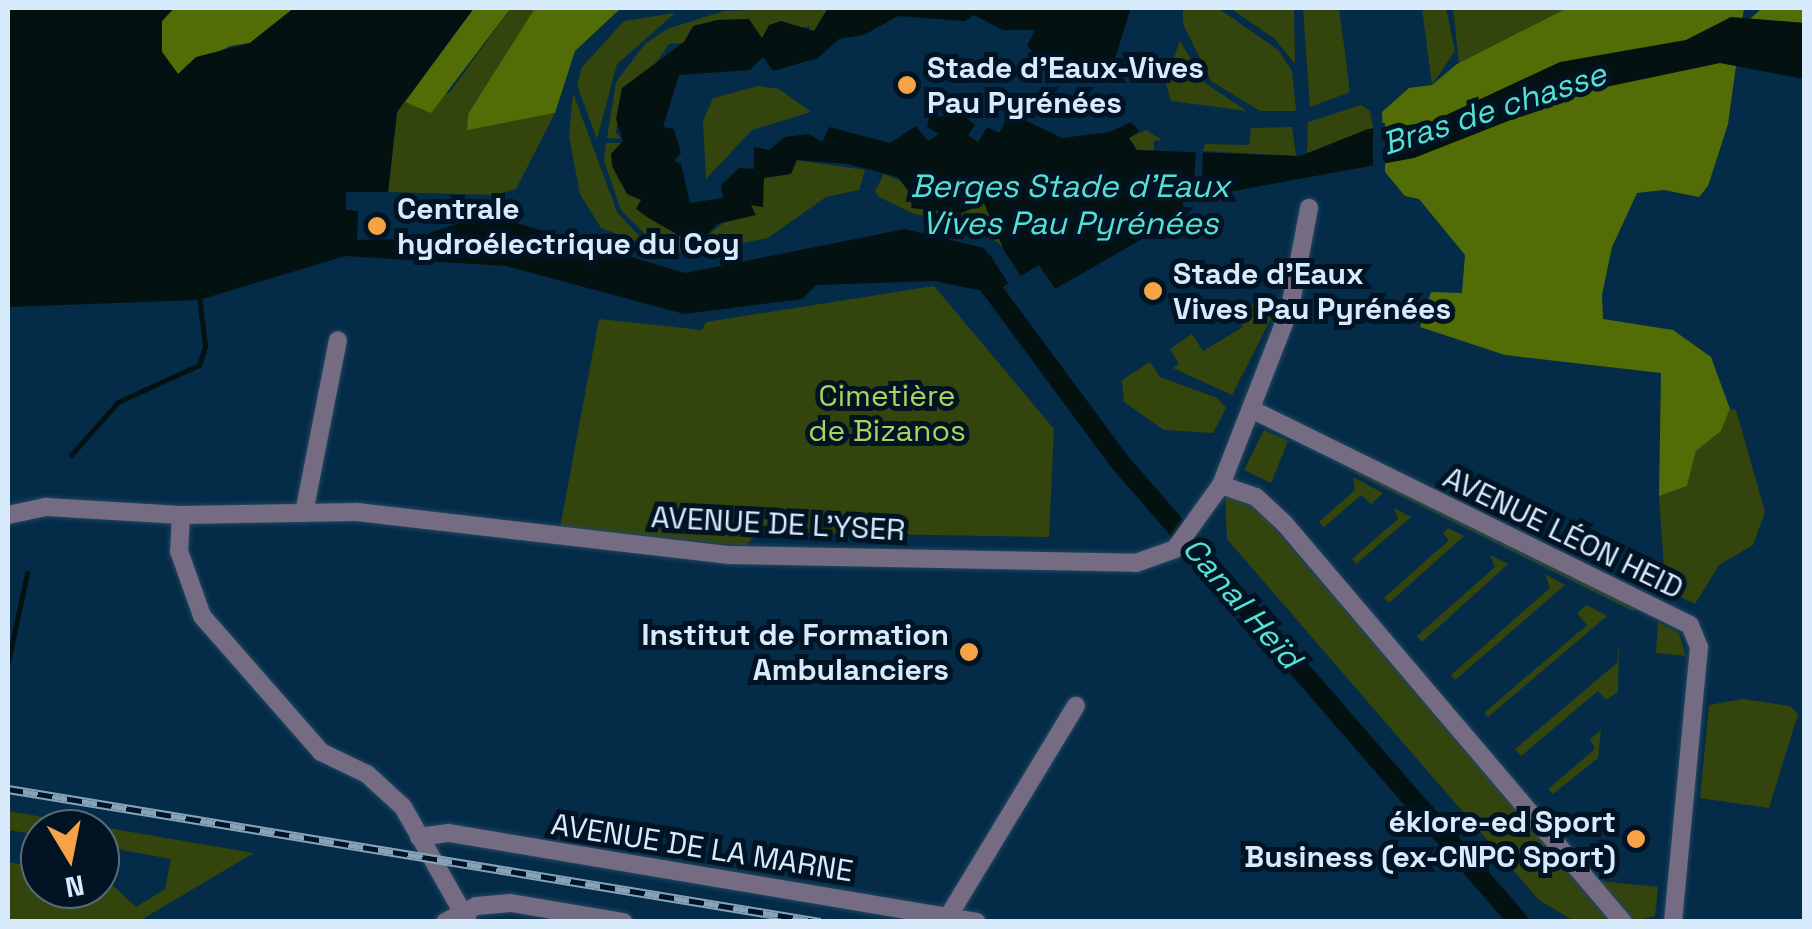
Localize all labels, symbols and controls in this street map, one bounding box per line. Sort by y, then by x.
place label: Stade d'Eaux-Vives Pau Pyrénées [927,50,1204,120]
water label: Bras de chasse [1377,55,1611,163]
marker: Stade d'Eaux-Vives Pau Pyrénées [896,74,918,96]
water label: Berges Stade d'Eaux Vives Pau Pyrénées [910,168,1230,243]
place label: Centrale hydroélectrique du Coy [397,191,740,262]
marker: Centrale hydroélectrique du Coy [366,215,388,237]
place label: Stade d'Eaux Vives Pau Pyrénées [1173,256,1451,326]
marker: Stade d'Eaux Vives Pau Pyrénées [1142,280,1164,302]
park label: Cimetière de Bizanos [808,378,966,448]
street label: AVENUE LÉON HEID [1437,459,1689,607]
street label: AVENUE DE L'YSER [650,499,906,549]
water label: Canal Heïd [1175,529,1309,677]
place label: Institut de Formation Ambulanciers [641,617,949,688]
marker: Institut de Formation Ambulanciers [958,641,980,663]
place label: éklore-ed Sport Business (ex-CNPC Sport) [1244,804,1616,874]
street label: AVENUE DE LA MARNE [548,806,856,890]
north arrow [20,809,120,909]
marker: éklore-ed Sport Business (ex-CNPC Sport) [1625,828,1647,850]
text: N [63,867,87,906]

